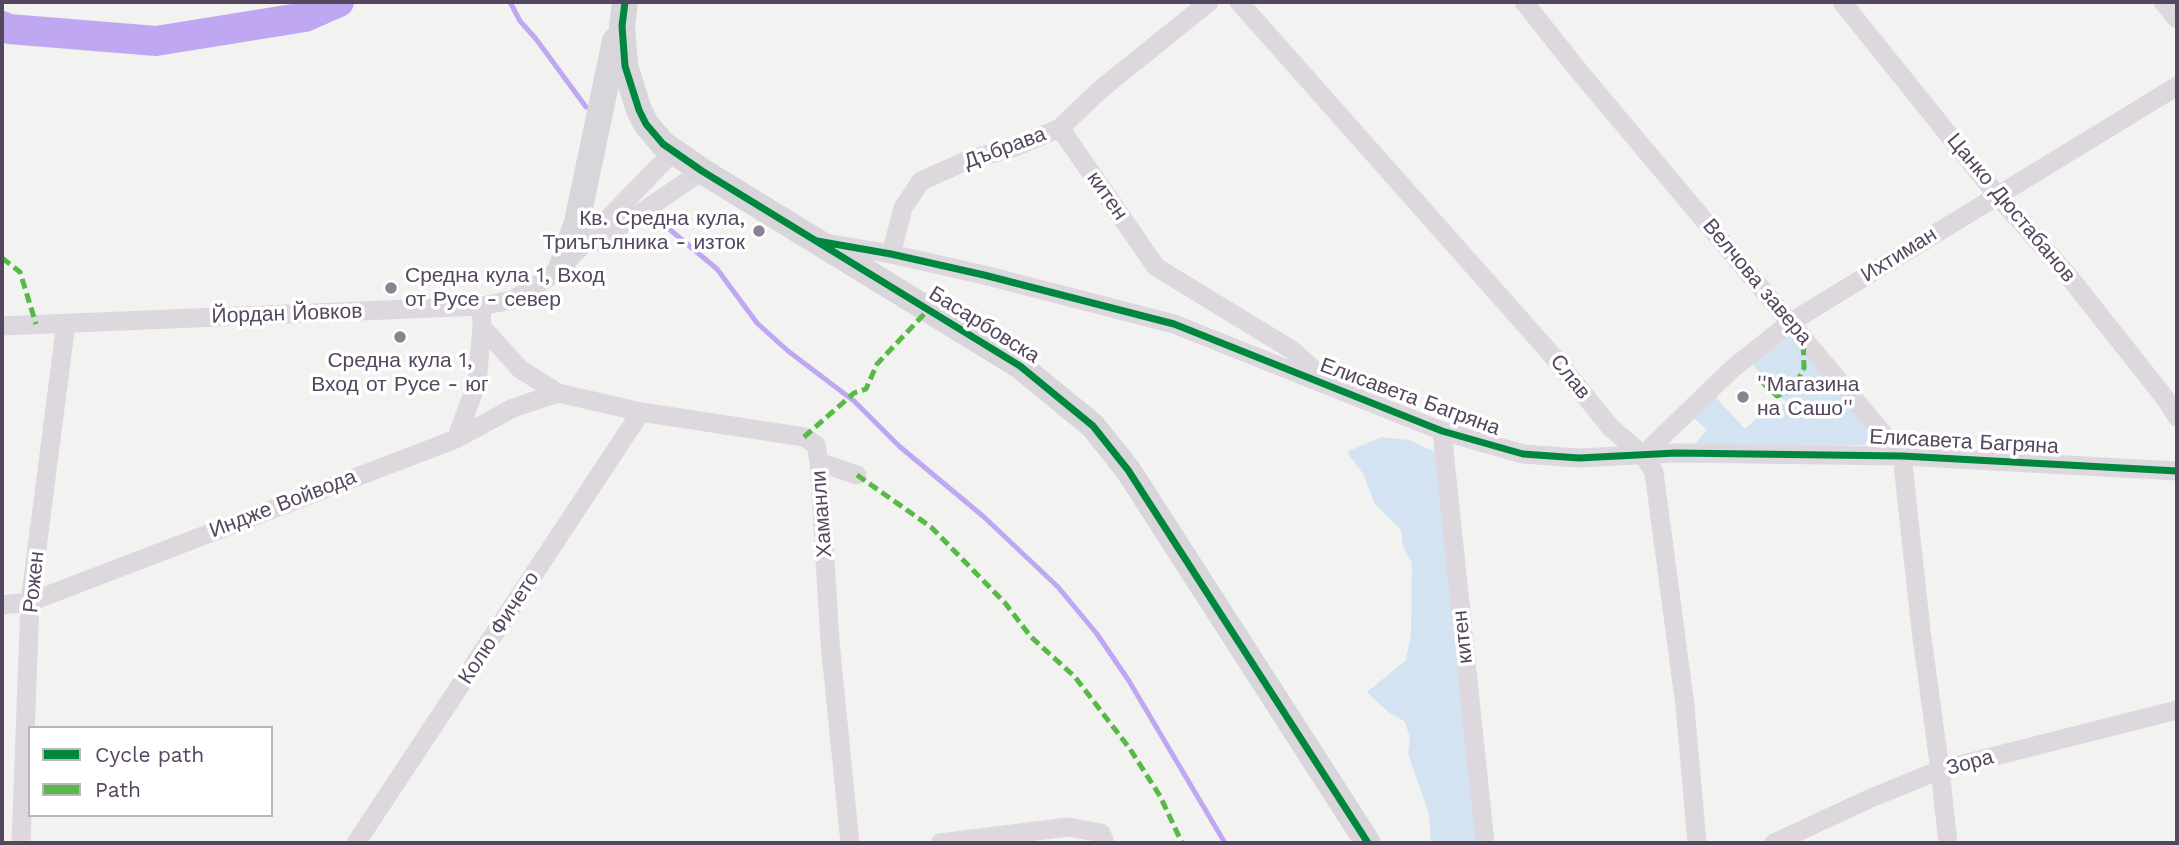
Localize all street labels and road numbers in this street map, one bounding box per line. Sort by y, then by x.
street label: Дъбрава [961,122,1049,174]
street label: Цанко Дюстабанов [1941,128,2081,288]
street label: китен [1081,167,1133,225]
street label: Велчова завера [1697,214,1817,350]
street label: Ихтиман [1857,222,1941,288]
street label: Басарбовска [924,281,1044,369]
street label: Йордан Йовков [211,299,363,329]
street label: Слав [1544,350,1596,404]
street label: Елисавета Багряна [1317,353,1503,441]
street label: Елисавета Багряна [1869,424,2059,460]
street label: Индже Войвода [206,464,360,544]
street label: Хаманли [806,470,838,558]
street label: Рожен [18,550,50,614]
street label: Колю Фичето [453,567,545,689]
street label: китен [1448,609,1478,665]
street label: Зора [1944,745,1996,781]

